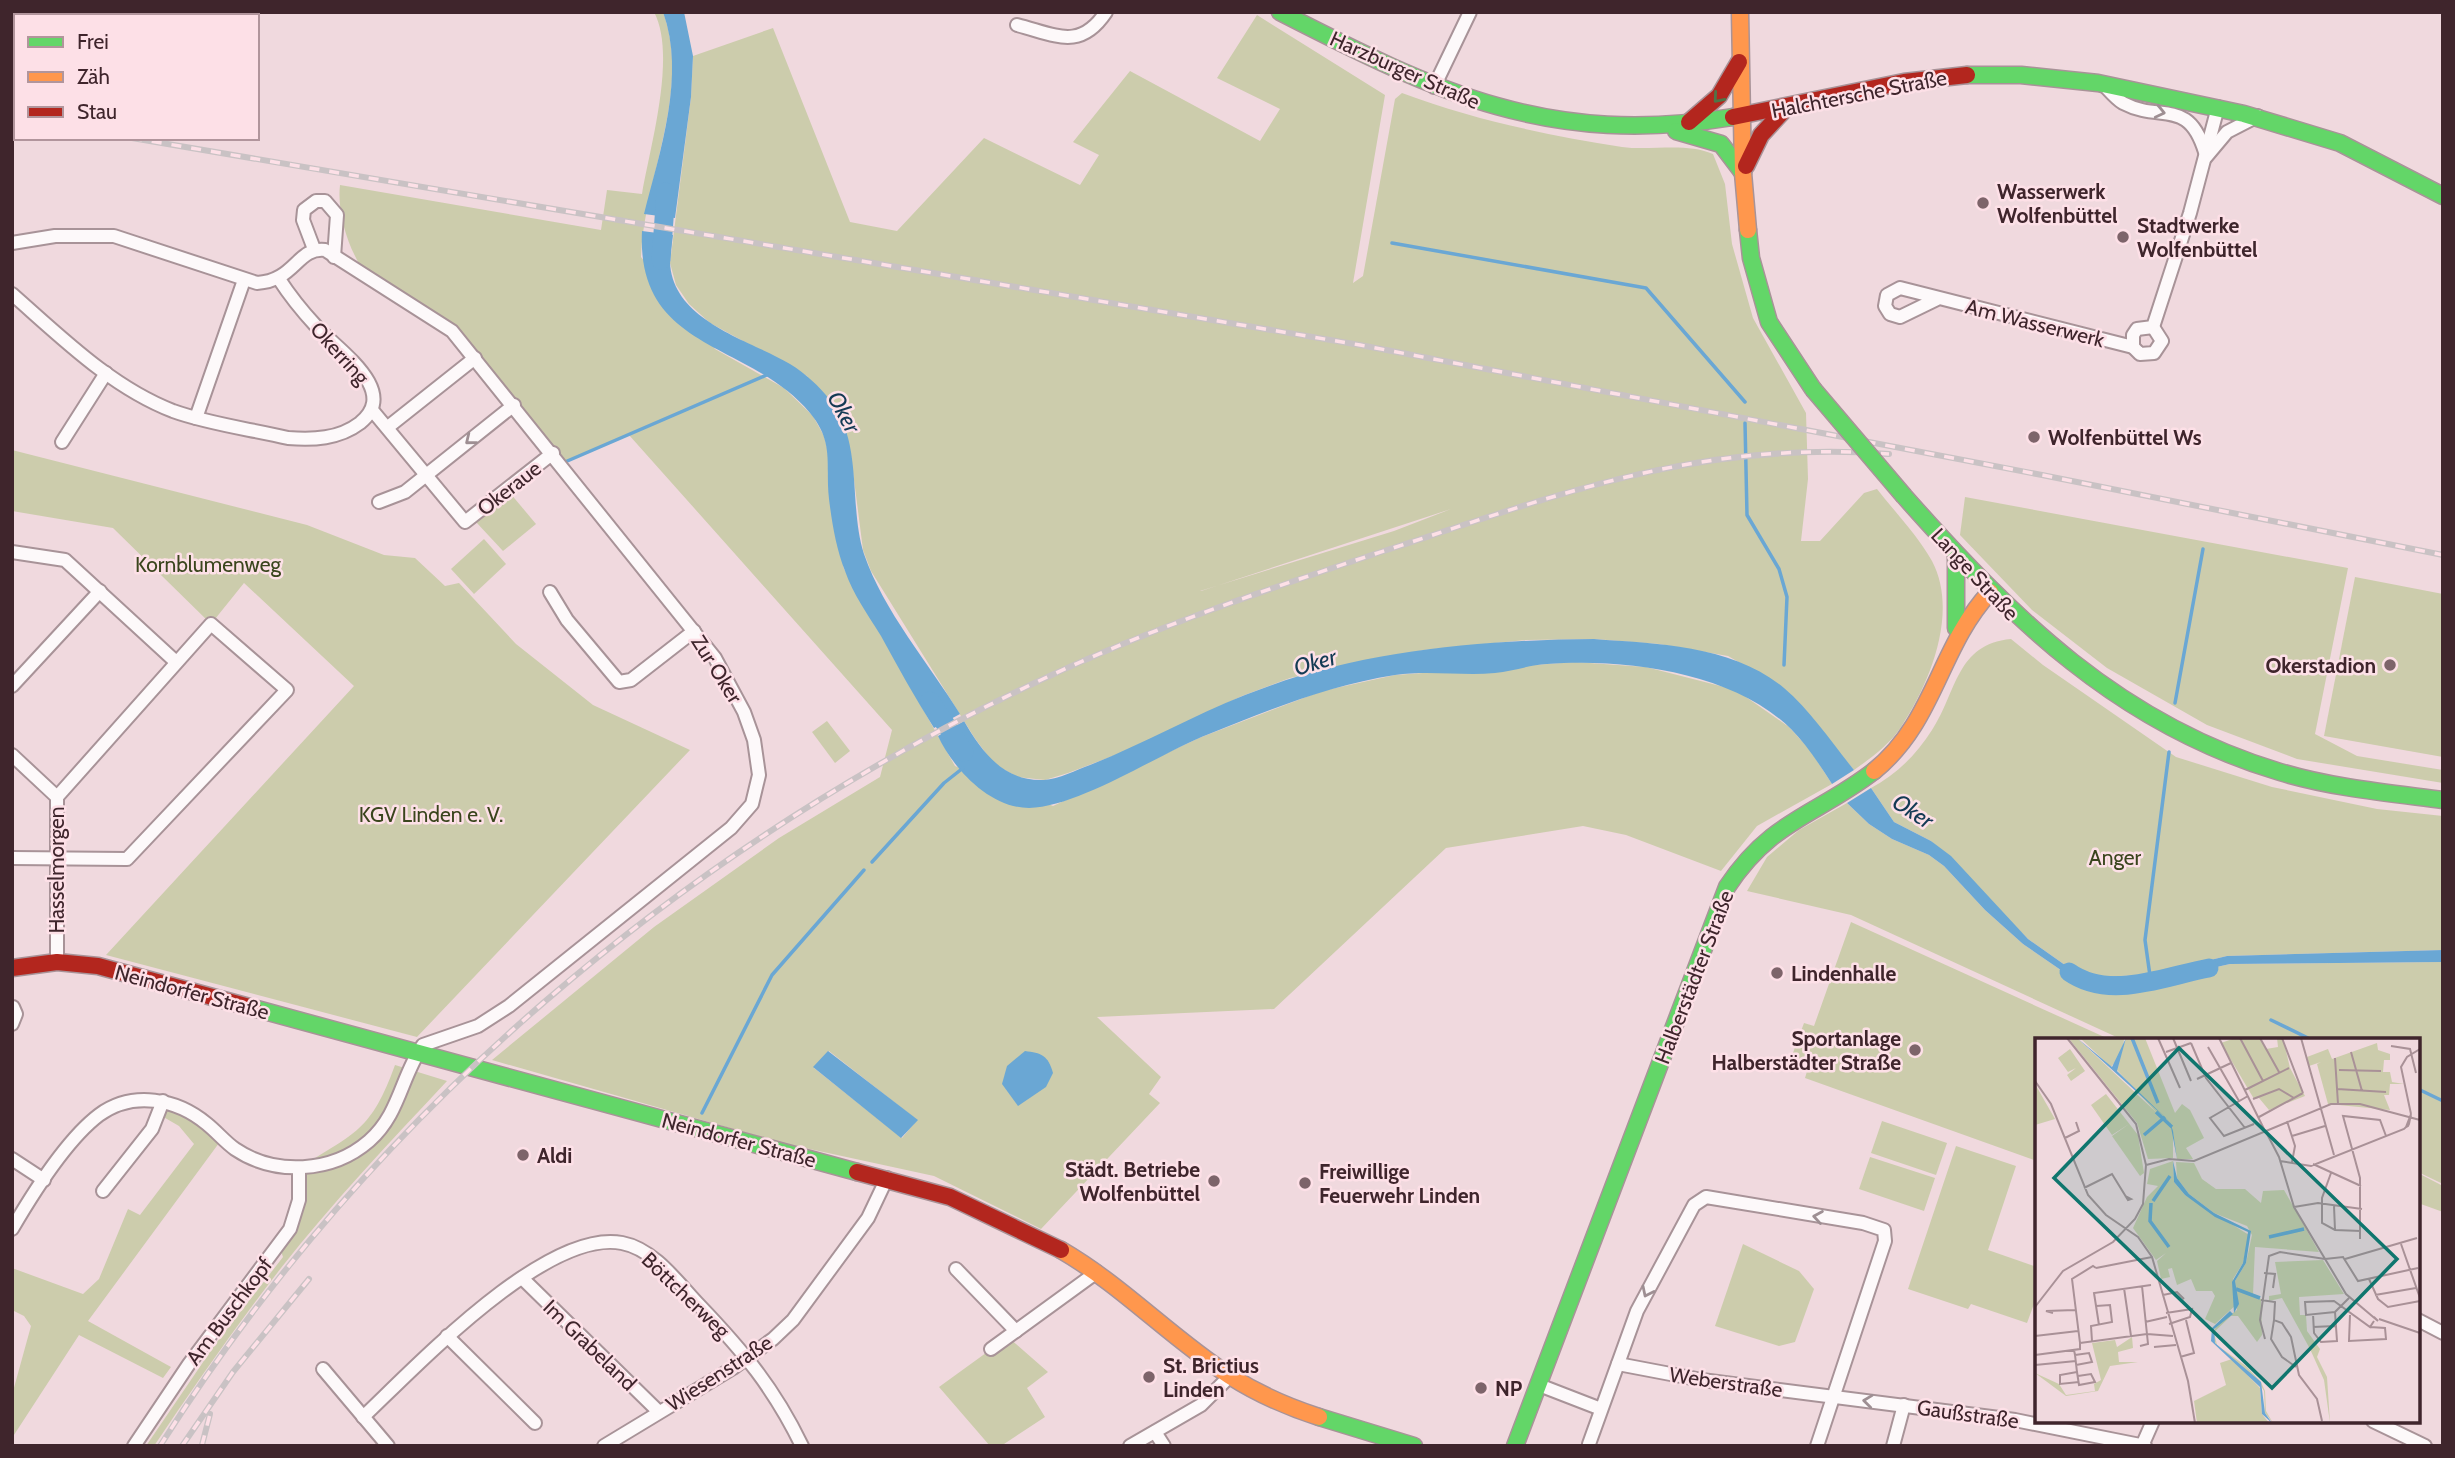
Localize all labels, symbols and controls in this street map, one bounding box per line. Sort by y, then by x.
legend [14,14,259,140]
street label: Harzburger Straße [1326,26,1484,114]
text: Frei [77,29,109,54]
text: Zäh [77,64,110,89]
street label: Halchtersche Straße [1769,65,1949,123]
one-way arrow [1714,89,1726,102]
text: Stau [77,99,117,124]
one-way arrow [2154,104,2166,118]
place label: Wasserwerk Wolfenbüttel [1997,179,2118,228]
marker: Wasserwerk Wolfenbüttel [1975,195,1991,211]
place label: Stadtwerke Wolfenbüttel [2137,213,2258,262]
marker: Stadtwerke Wolfenbüttel [2115,229,2131,245]
street label: Am Wasserwerk [1963,294,2107,352]
street label: Okerring [305,317,375,390]
water label: Oker [821,386,867,439]
place label: Wolfenbüttel Ws [2048,425,2202,450]
marker: Wolfenbüttel Ws [2026,429,2042,445]
one-way arrow [466,432,479,444]
street label: Okeraue [472,455,546,521]
street label: Lange Straße [1926,523,2024,625]
park label: Kornblumenweg [135,552,281,577]
street label: Zur Oker [686,630,748,708]
water label: Oker [1290,642,1341,681]
place label: Okerstadion [2266,653,2376,678]
marker: Okerstadion [2382,657,2398,673]
water label: Oker [1887,787,1940,835]
park label: KGV Linden e. V. [359,802,503,827]
street label: Hasselmorgen [44,806,69,934]
park label: Anger [2089,845,2142,870]
street label: Halberstädter Straße [1649,887,1739,1067]
street label: Neindorfer Straße [112,959,272,1025]
place label: Lindenhalle [1791,961,1896,986]
marker: Lindenhalle [1769,965,1785,981]
place label: Sportanlage Halberstädter Straße [1712,1026,1901,1075]
inset map [2035,1038,2420,1423]
marker: Sportanlage Halberstädter Straße [1907,1042,1923,1058]
street label: Neindorfer Straße [659,1107,819,1173]
place label: Aldi [537,1143,572,1168]
marker: Aldi [515,1147,531,1163]
place label: Städt. Betriebe Wolfenbüttel [1065,1157,1200,1206]
place label: Freiwillige Feuerwehr Linden [1319,1159,1480,1208]
marker: Städt. Betriebe Wolfenbüttel [1206,1173,1222,1189]
marker: Freiwillige Feuerwehr Linden [1297,1175,1313,1191]
one-way arrow [1812,1209,1824,1224]
street label: Böttcherweg [637,1247,736,1343]
street label: Am Buschkopf [180,1252,278,1370]
one-way arrow [1641,1285,1655,1297]
street label: Im Grabeland [538,1294,642,1396]
street label: Wiesenstraße [661,1329,777,1417]
place label: St. Brictius Linden [1163,1353,1259,1402]
street label: Weberstraße [1668,1362,1784,1402]
marker: St. Brictius Linden [1141,1369,1157,1385]
place label: NP [1495,1376,1523,1401]
marker: NP [1473,1380,1489,1396]
one-way arrow [1862,1394,1874,1409]
street label: Gaußstraße [1916,1394,2021,1434]

